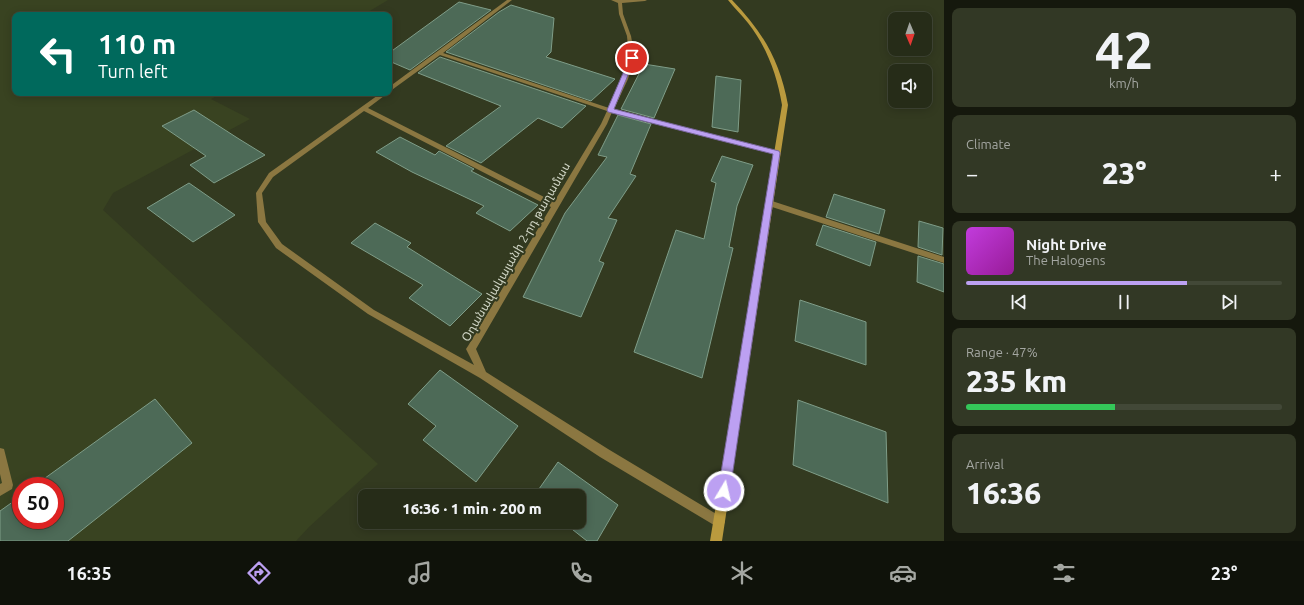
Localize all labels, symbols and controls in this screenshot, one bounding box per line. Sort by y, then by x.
north arrow [888,12,932,56]
map controls [888,12,932,108]
text: 42 [1095,21,1153,79]
icon: left [32,28,84,80]
text: 110 m [98,28,176,59]
pin [615,41,649,75]
icon: arrive [621,47,643,69]
text: Turn left [98,61,168,81]
button: sound [888,64,932,108]
text: km/h [1109,76,1139,90]
text: Climate [966,137,1011,151]
text: 23° [1102,156,1146,190]
street label: Օդանավակայանի 2-րդ թաղամաս [459,160,573,344]
text: − [966,161,978,186]
text: + [1270,161,1282,186]
text: Night Drive [1026,236,1107,253]
text: The Halogens [1026,253,1105,267]
icon: previous [1008,291,1030,313]
icon: pause [1113,291,1135,313]
icon: next [1218,291,1240,313]
text: Range · 47% [966,345,1038,359]
text: 235 km [966,364,1067,398]
text: Arrival [966,457,1004,471]
position arrow [703,470,745,512]
text: 16:36 [966,476,1041,510]
speed limit sign: 50 [12,477,64,529]
text: 16:36 · 1 min · 200 m [402,500,542,517]
icon: directions [245,559,273,587]
icon: music [406,559,434,587]
icon: phone [567,559,595,587]
icon: climate [728,559,756,587]
icon: car [889,559,917,587]
icon: filters [1050,559,1078,587]
text: 16:35 [67,563,112,583]
text: 23° [1211,563,1237,583]

